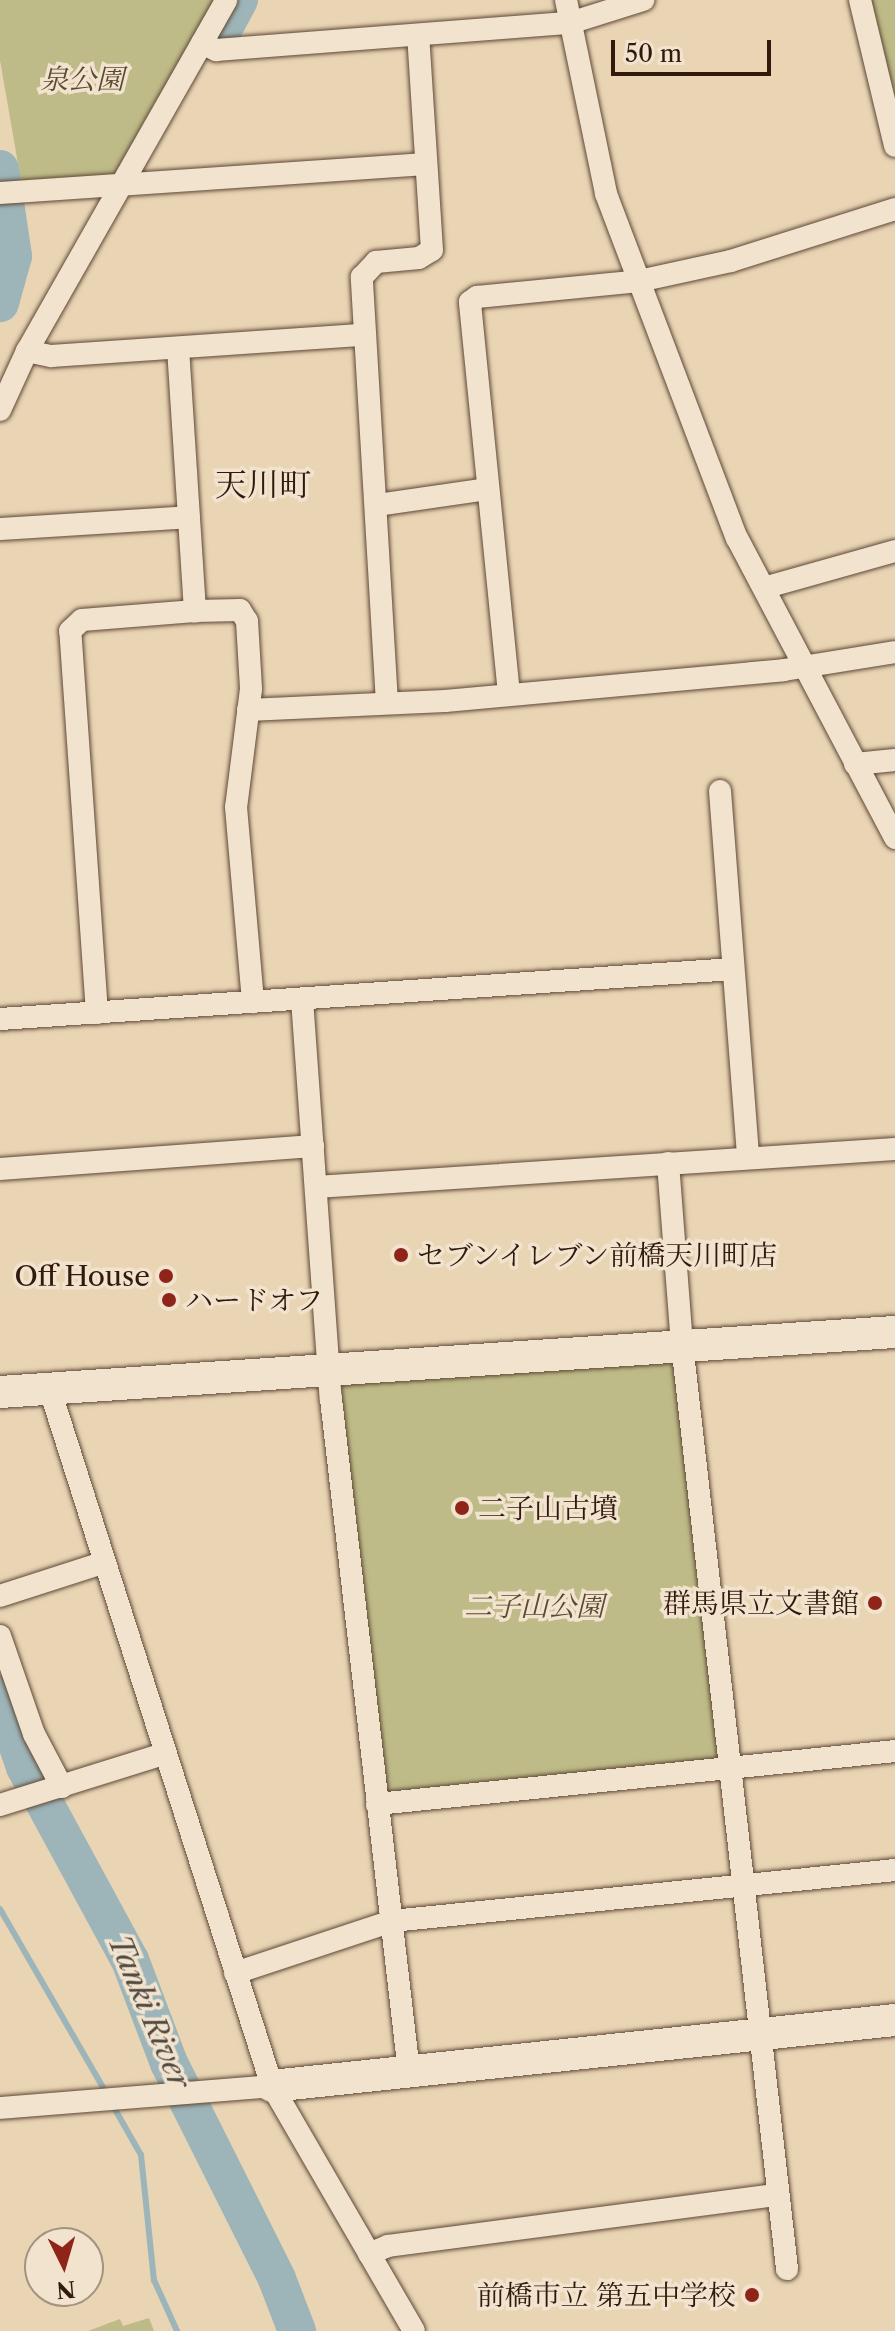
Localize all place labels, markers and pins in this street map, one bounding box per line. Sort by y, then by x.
place label: セブンイレブン前橋天川町店 [417,1238,781,1272]
marker: セブンイレブン前橋天川町店 [392,1246,410,1264]
place label: Off House [14,1259,150,1293]
marker: Off House [157,1267,175,1285]
place label: ハードオフ [185,1283,325,1317]
marker: ハードオフ [160,1291,178,1309]
place label: 二子山古墳 [478,1491,618,1525]
marker: 二子山古墳 [453,1499,471,1517]
place label: 群馬県立文書館 [663,1586,859,1620]
marker: 群馬県立文書館 [866,1594,884,1612]
place label: 前橋市立 第五中学校 [477,2278,736,2312]
marker: 前橋市立 第五中学校 [743,2286,761,2304]

